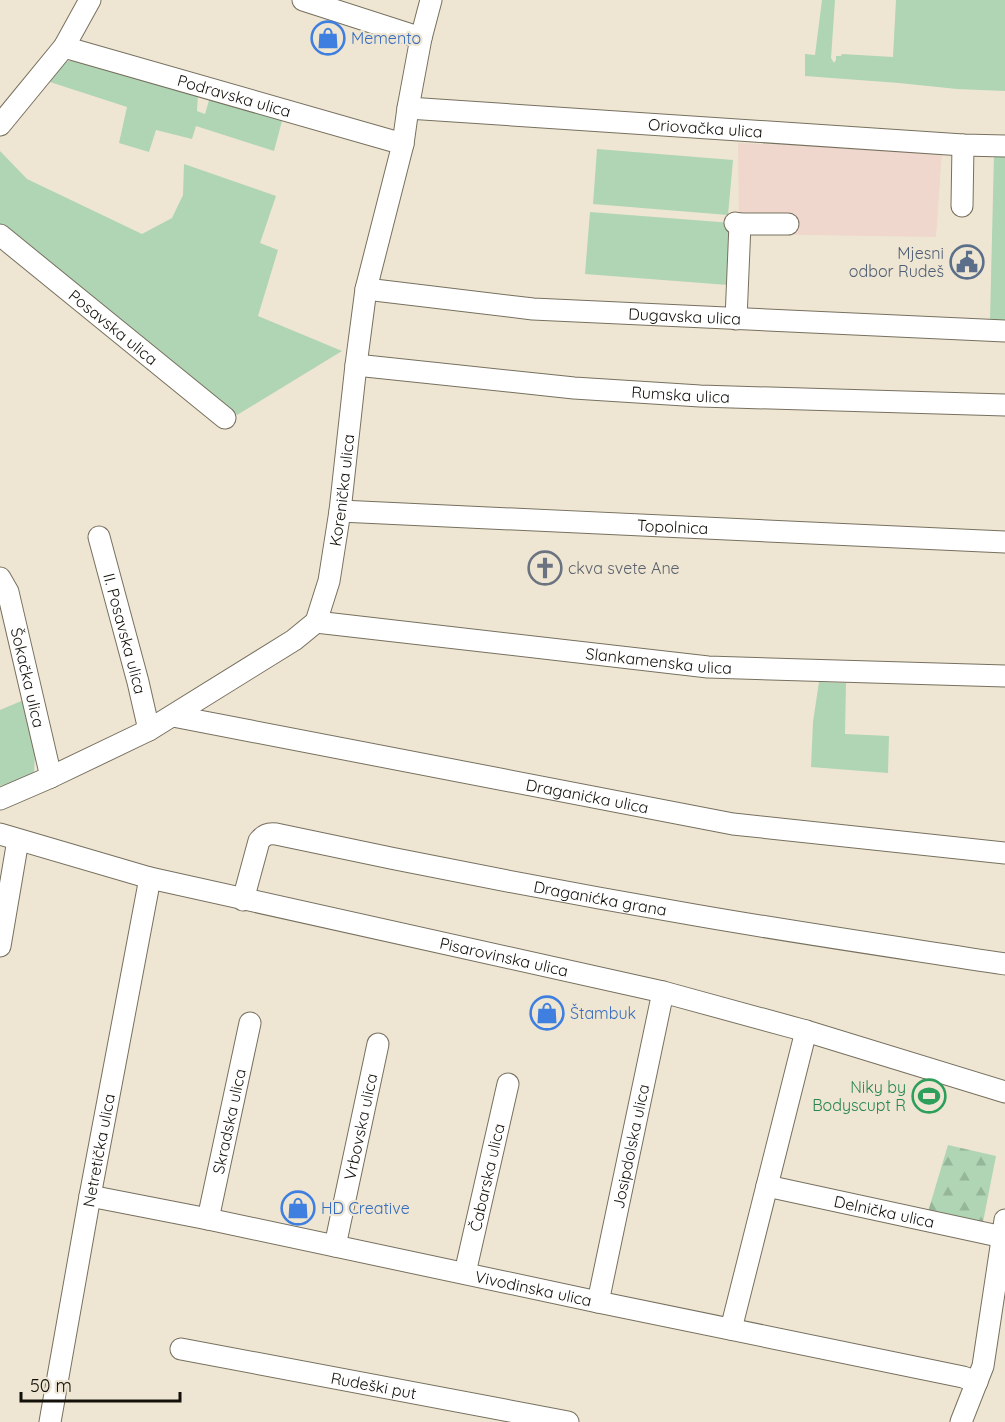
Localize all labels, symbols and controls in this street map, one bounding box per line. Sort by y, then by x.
shop icon: Memento [310,20,346,56]
place label: Memento [351,28,421,48]
street label: Podravska ulica [175,70,293,121]
street label: Oriovačka ulica [647,114,763,142]
place label: Mjesni odbor Rudeš [849,243,944,281]
public building icon: Mjesni odbor Rudeš [949,244,985,280]
street label: Posavska ulica [65,285,162,369]
street label: Dugavska ulica [628,303,741,329]
street label: Rumska ulica [631,382,730,407]
street label: Korenička ulica [325,433,358,548]
street label: Topolnica [637,515,709,538]
church icon: ckva svete Ane [527,550,563,586]
place label: ckva svete Ane [568,558,680,578]
street label: II. Posavska ulica [99,571,150,696]
street label: Šokačka ulica [7,626,49,730]
street label: Slankamenska ulica [585,643,732,678]
street label: Draganićka ulica [524,774,650,818]
street label: Draganićka grana [532,876,668,920]
street label: Pisarovinska ulica [438,933,570,981]
shop icon: Štambuk [529,995,565,1031]
place label: Štambuk [570,1003,636,1023]
street label: Skradska ulica [208,1067,250,1176]
street label: Vrbovska ulica [339,1071,381,1182]
place label: Niky by Bodyscupt R [812,1077,906,1115]
sports icon: Niky by Bodyscupt R [911,1078,947,1114]
street label: Josipdolska ulica [608,1082,653,1211]
street label: Netretička ulica [78,1092,119,1209]
street label: Čabarska ulica [465,1122,509,1233]
shop icon: HD Creative [280,1190,316,1226]
street label: Delnička ulica [832,1191,936,1232]
place label: HD Creative [321,1198,410,1218]
street label: Vivodinska ulica [473,1266,594,1310]
scale bar [21,1365,180,1403]
street label: Rudeški put [329,1367,418,1403]
text: 50 m [30,1374,72,1397]

